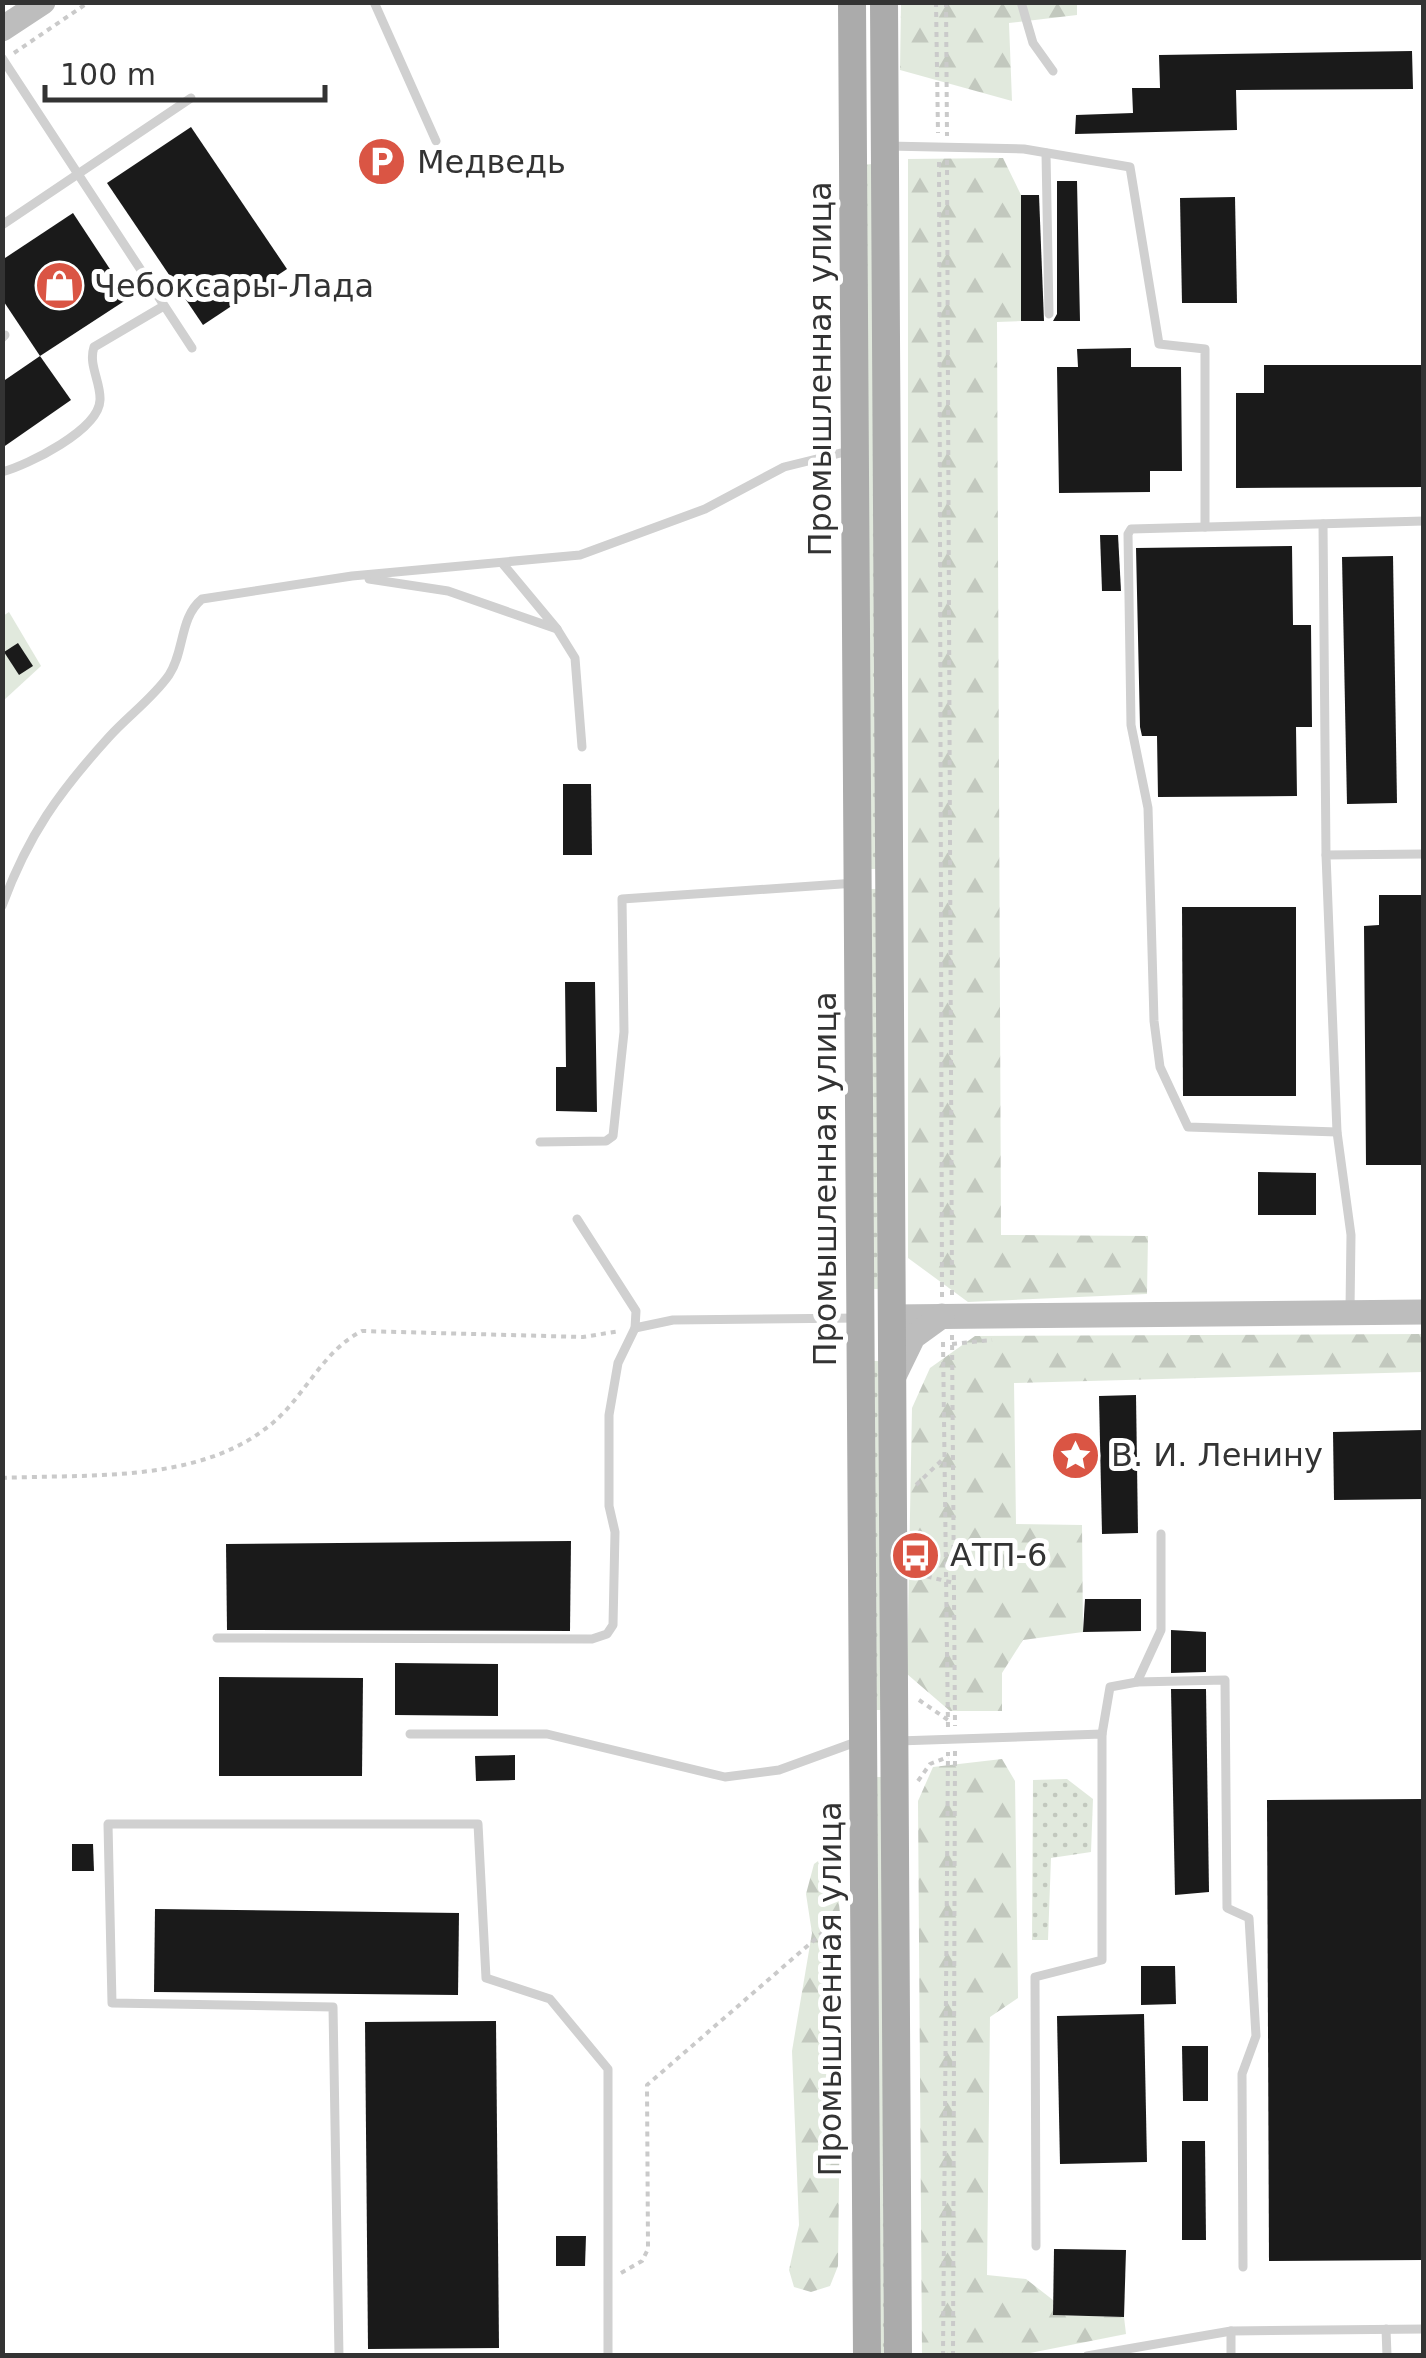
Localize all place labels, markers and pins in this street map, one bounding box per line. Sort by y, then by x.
parking icon: Медведь [356,136,408,188]
place label: Медведь [417,143,566,181]
shop icon: Чебоксары-Лада [33,260,85,312]
place label: Чебоксары-Лада [94,267,374,305]
place icon: В. И. Ленину [1050,1429,1102,1481]
place label: В. И. Ленину [1111,1436,1323,1474]
bus stop icon: АТП-6 [889,1529,941,1581]
place label: АТП-6 [950,1536,1047,1574]

